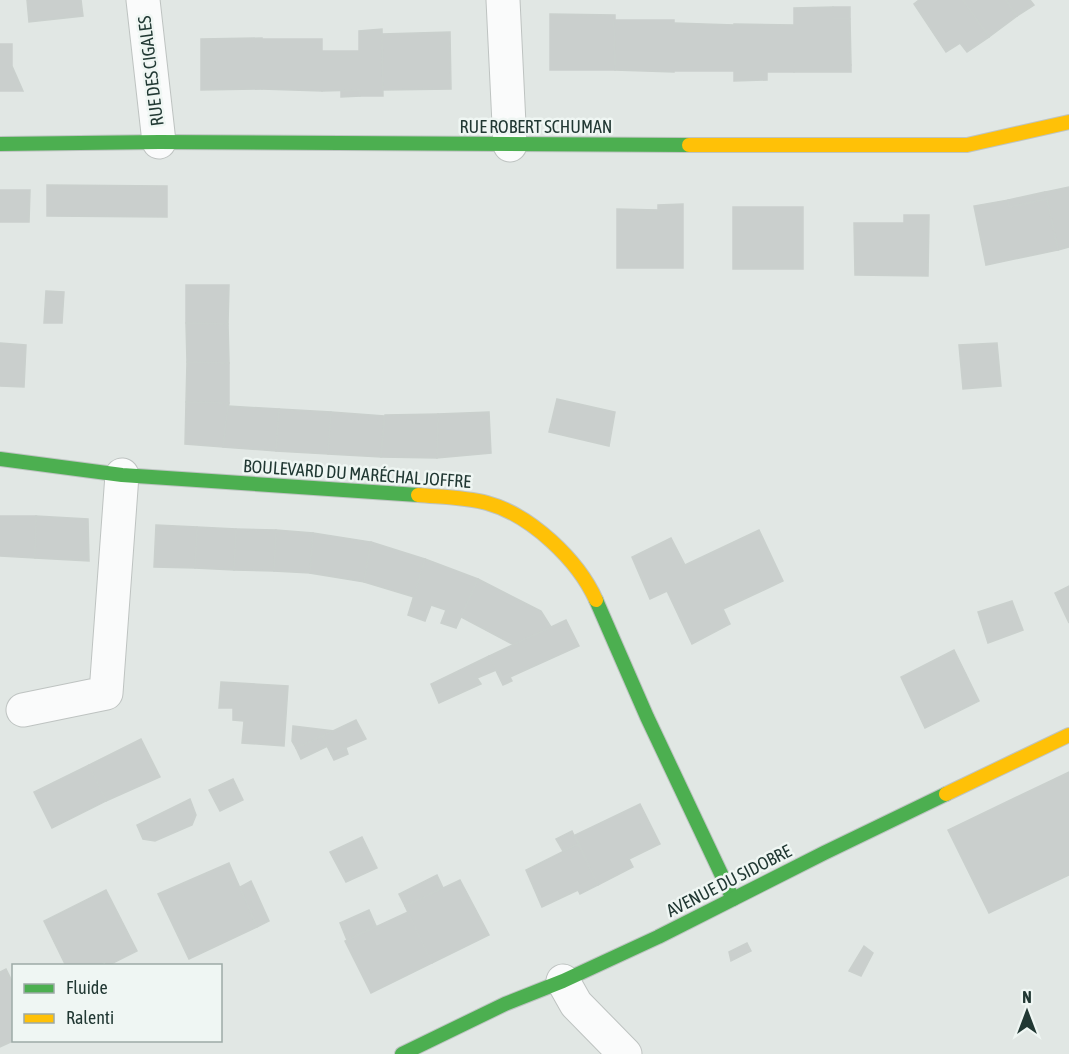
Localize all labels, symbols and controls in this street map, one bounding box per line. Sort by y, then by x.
street label: RUE DES CIGALES [133,14,168,127]
street label: RUE ROBERT SCHUMAN [460,116,612,137]
street label: BOULEVARD DU MARÉCHAL JOFFRE [243,455,472,492]
street label: AVENUE DU SIDOBRE [663,840,795,921]
legend [12,964,222,1042]
text: Fluide [66,977,108,998]
north arrow [997,982,1057,1042]
text: N [1022,988,1032,1006]
text: Ralenti [66,1007,114,1028]

